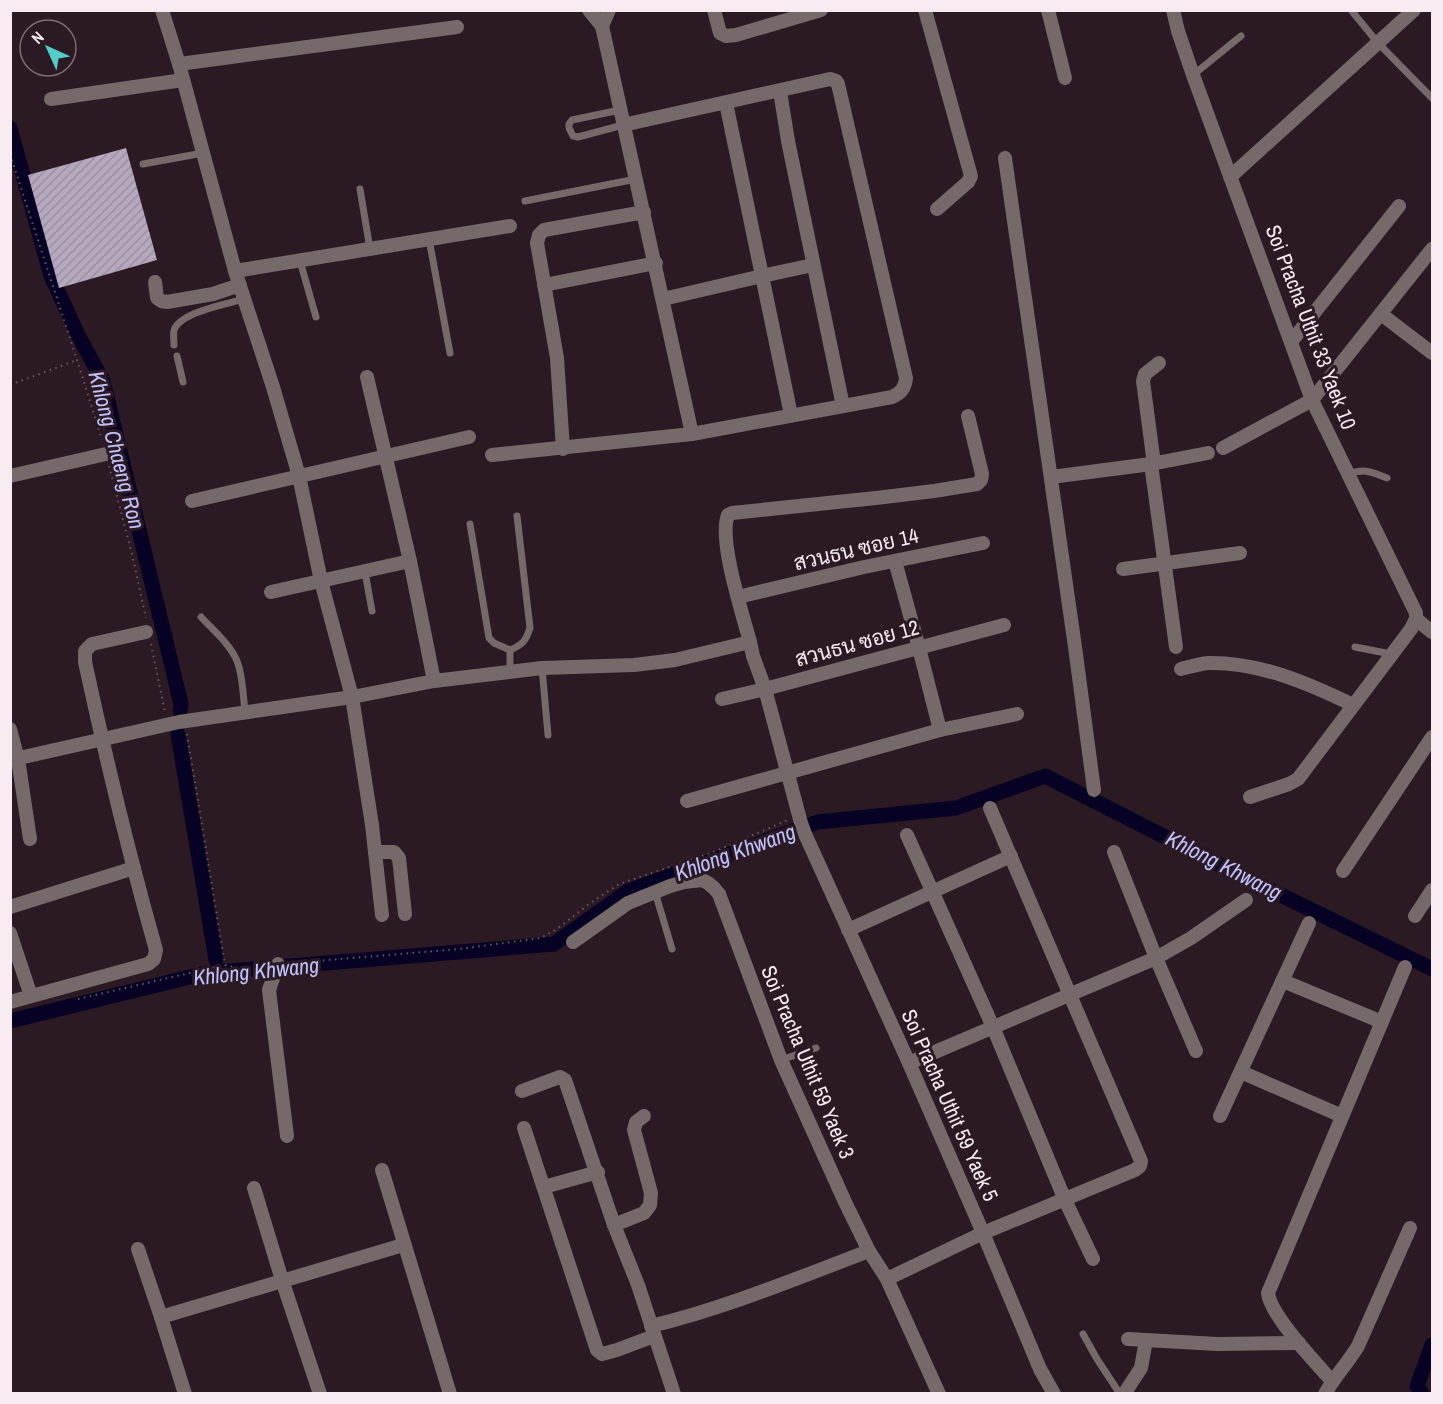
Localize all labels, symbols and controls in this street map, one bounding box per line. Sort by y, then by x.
north arrow [18,18,78,78]
text: N [26,26,49,49]
street label: Soi Pracha Uthit 33 Yaek 10 [1259,221,1363,433]
water label: Khlong Chaeng Ron [81,368,153,532]
street label: สวนธน ซอย 14 [791,520,922,577]
street label: สวนธน ซอย 12 [792,613,922,673]
water label: Khlong Khwang [670,816,800,888]
water label: Khlong Khwang [1161,823,1287,907]
water label: Khlong Khwang [192,949,320,993]
street label: Soi Pracha Uthit 59 Yaek 3 [754,961,862,1163]
street label: Soi Pracha Uthit 59 Yaek 5 [895,1004,1005,1206]

